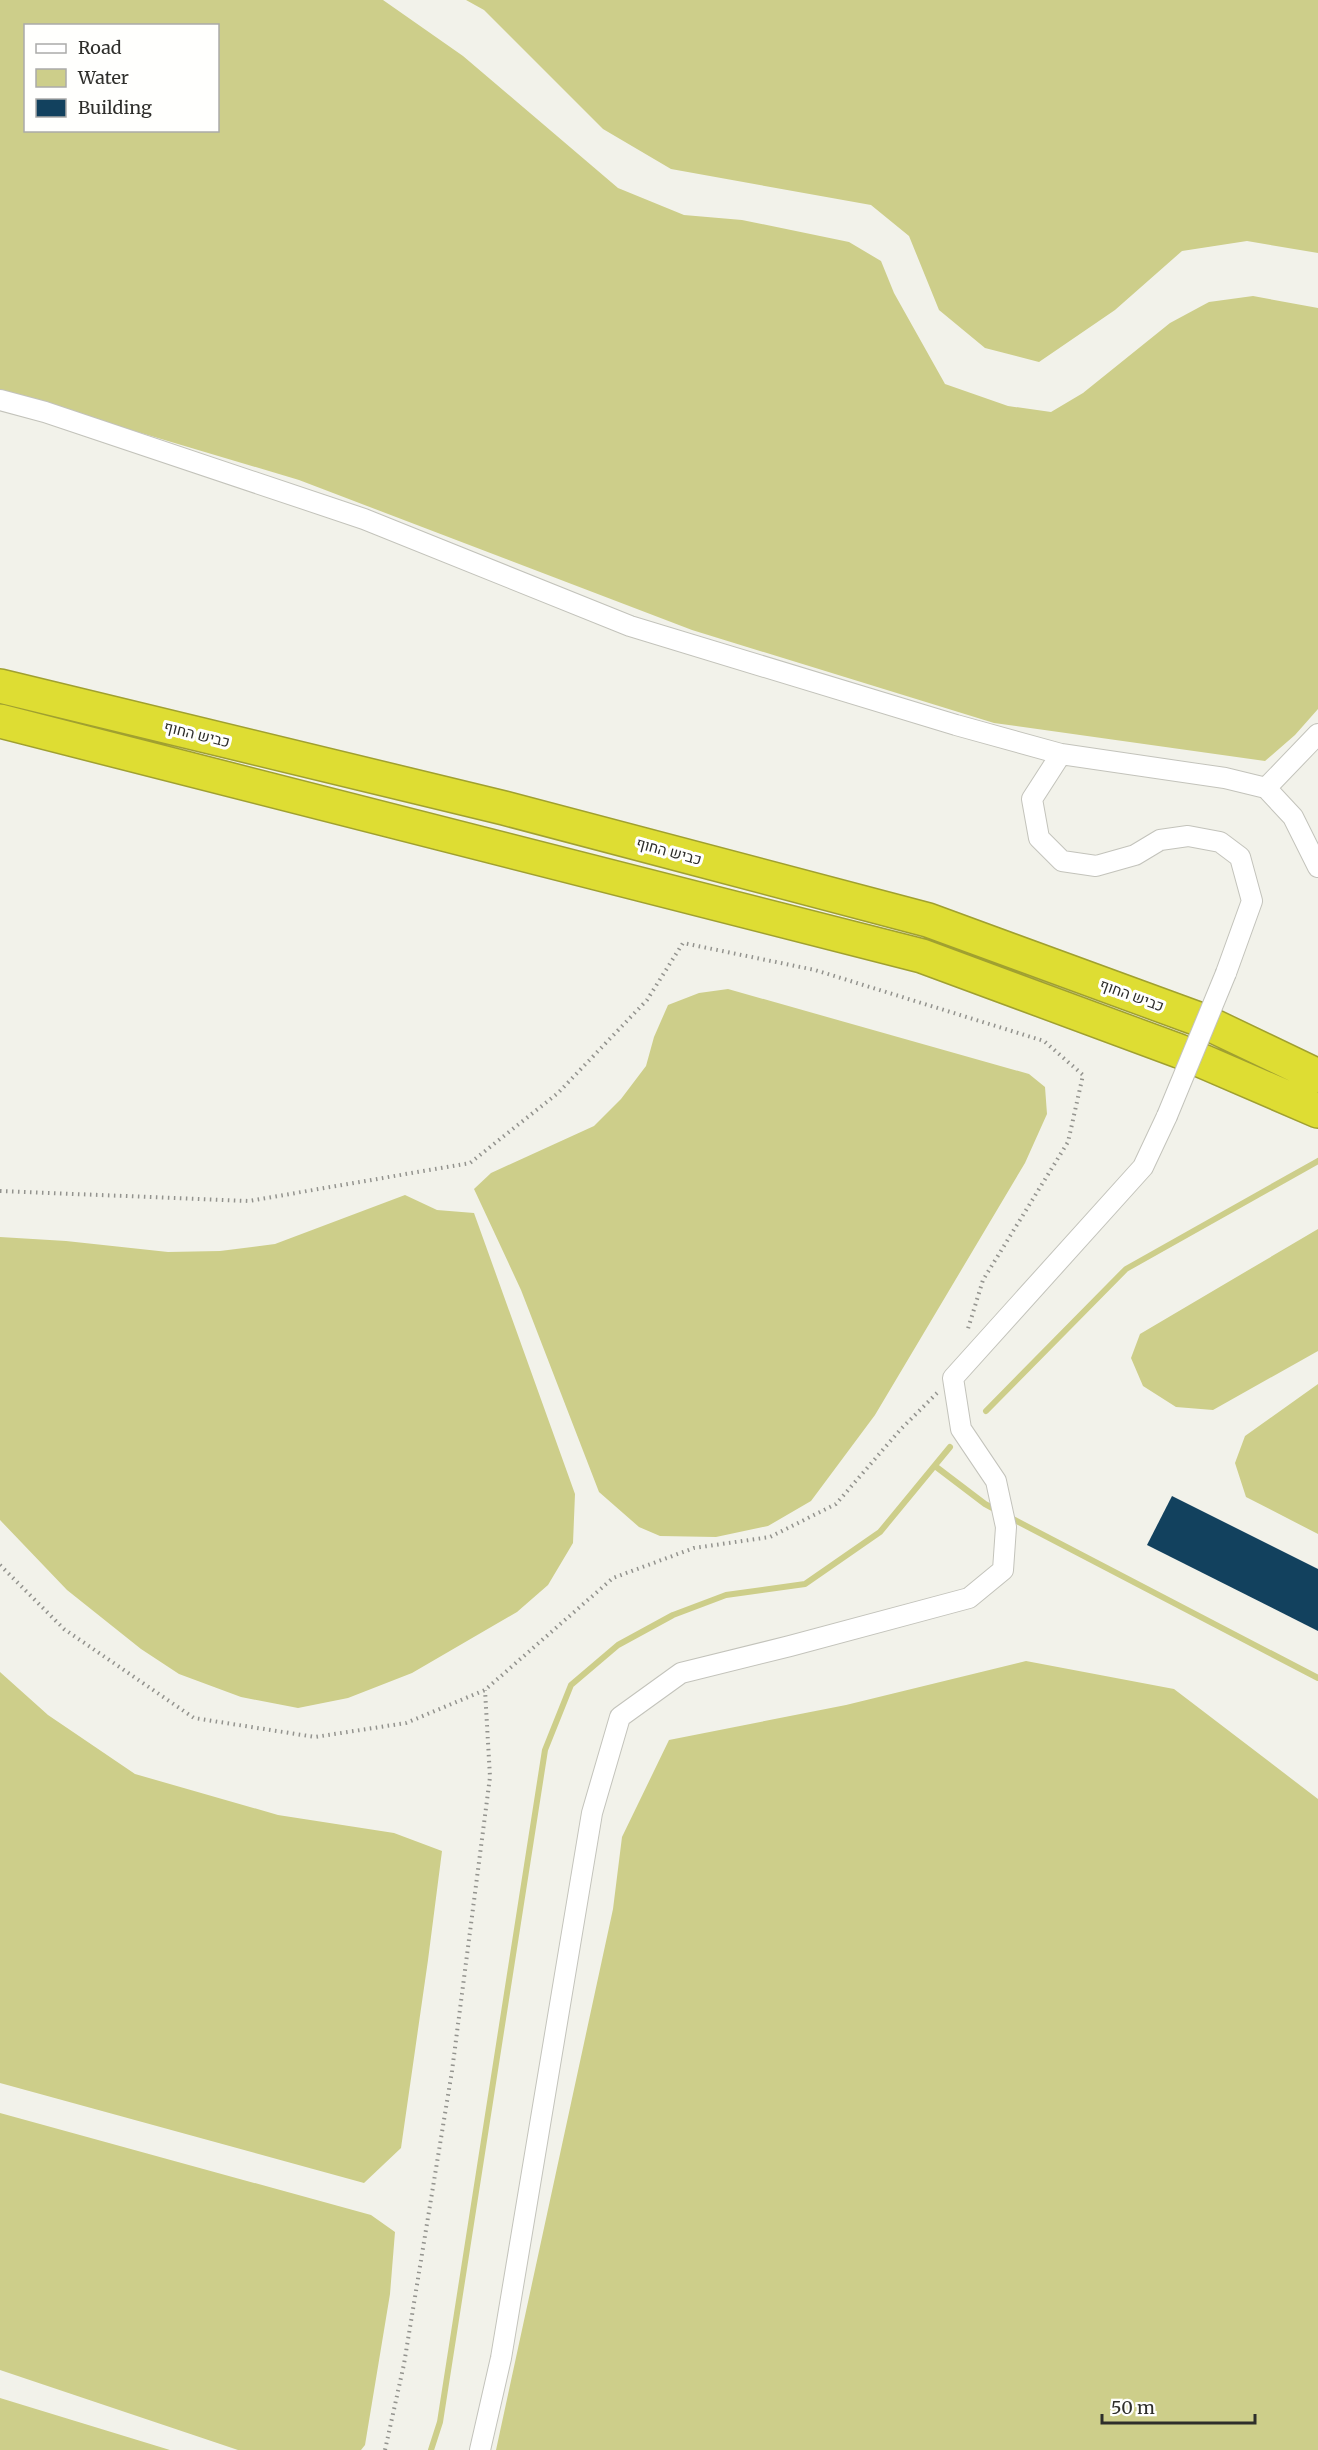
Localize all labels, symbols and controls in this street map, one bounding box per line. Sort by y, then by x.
legend [24,24,219,132]
text: Road [78,36,122,59]
text: Water [77,66,129,89]
text: Building [78,96,152,119]
street label: כביש החוף [162,717,232,751]
street label: כביש החוף [634,833,704,869]
street label: כביש החוף [1097,975,1167,1015]
scale bar [1102,2387,1255,2425]
text: 50 m [1111,2396,1155,2419]

